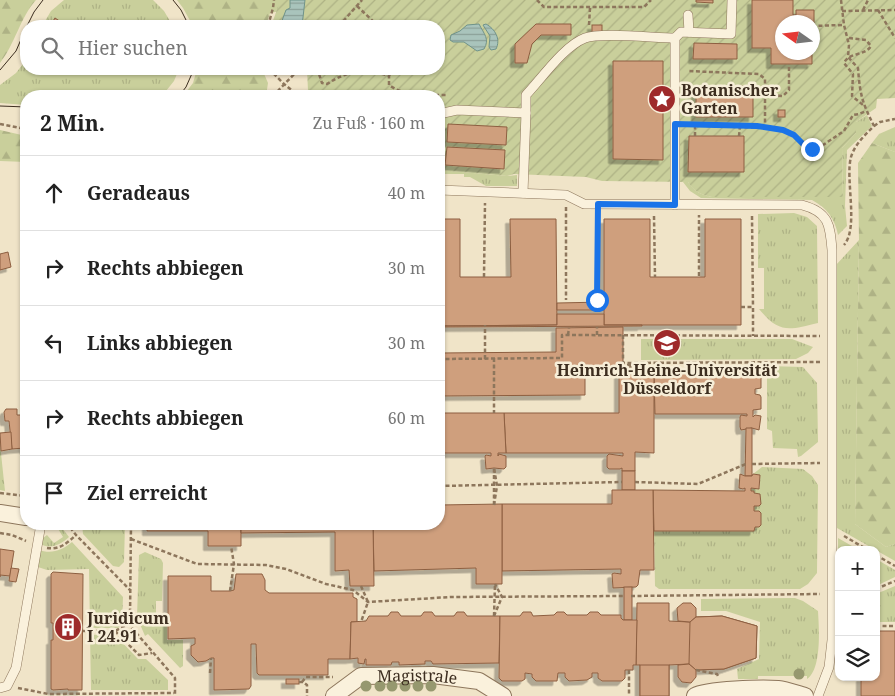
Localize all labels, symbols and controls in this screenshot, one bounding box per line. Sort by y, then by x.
north arrow [775,15,820,60]
search box [20,20,445,75]
icon: search [38,34,66,62]
text: Hier suchen [78,35,188,61]
place label: Botanischer Garten [681,79,779,119]
place icon: Botanischer Garten [647,84,677,114]
text: 2 Min. [40,109,105,137]
text: Zu Fuß · 160 m [313,112,425,134]
route end [801,138,824,161]
icon: ahead [40,179,68,207]
text: Geradeaus [87,180,190,206]
text: 40 m [388,182,425,204]
icon: right [40,254,68,282]
text: Rechts abbiegen [87,255,244,281]
text: 30 m [388,257,425,279]
route start [586,289,609,312]
school or university icon: Heinrich-Heine-Universität Düsseldorf [652,328,682,358]
icon: left [40,329,68,357]
text: Links abbiegen [87,330,233,356]
text: 30 m [388,332,425,354]
place label: Heinrich-Heine-Universität Düsseldorf [557,359,778,399]
icon: right [40,404,68,432]
text: Rechts abbiegen [87,405,244,431]
text: 60 m [388,407,425,429]
icon: arrive [40,479,68,507]
text: Ziel erreicht [87,480,208,506]
map controls [835,546,880,681]
button: + [835,546,880,591]
button: − [835,591,880,636]
place label: Juridicum I 24.91 [86,607,169,647]
building icon: Juridicum I 24.91 [53,612,83,642]
button: layers [835,636,880,681]
street label: Magistrale [377,664,459,689]

